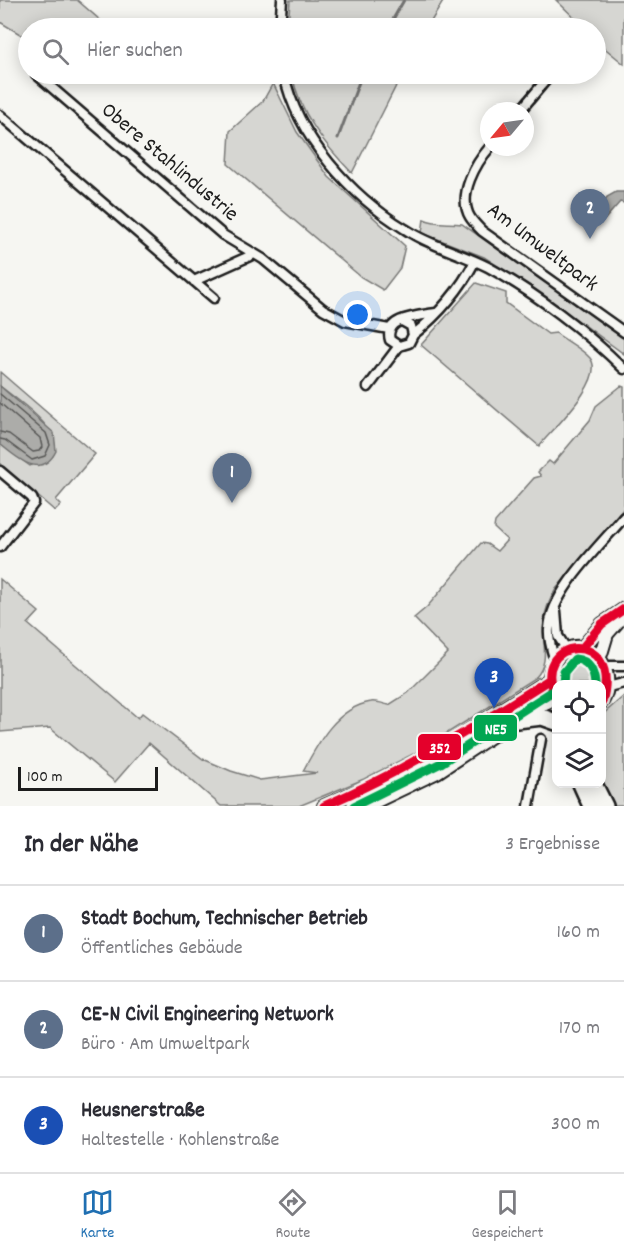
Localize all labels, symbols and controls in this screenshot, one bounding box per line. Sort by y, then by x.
search box [18,18,606,84]
icon: search [39,35,72,68]
text: Hier suchen [87,36,183,67]
street label: Obere Stahlindustrie [93,96,245,230]
north arrow [480,102,534,156]
pin: 2 [570,190,610,239]
street label: Am Umweltpark [480,196,604,300]
your location [343,300,372,329]
pin: 1 [212,454,252,503]
pin: 3 [474,658,514,708]
map controls [552,680,606,788]
button: locate [552,680,606,734]
line badge: NE5 [473,714,518,742]
text: NE5 [485,719,507,742]
line badge: 352 [417,733,462,761]
button: layers [552,734,606,788]
text: 352 [429,738,451,761]
scale bar [18,764,158,792]
text: 100 m [27,766,63,789]
text: In der Nähe [24,827,138,864]
text: 3 Ergebnisse [505,831,600,859]
text: Stadt Bochum, Technischer Betrieb [81,904,368,935]
text: 1 [41,919,46,947]
text: 160 m [557,919,600,947]
text: Öffentliches Gebäude [81,935,243,963]
text: CE-N Civil Engineering Network [81,1000,334,1031]
text: 2 [39,1015,48,1043]
text: 170 m [559,1015,600,1043]
text: Büro · Am Umweltpark [81,1031,250,1059]
text: Heusnerstraße [81,1096,205,1127]
text: 3 [39,1111,48,1139]
text: 300 m [551,1111,600,1139]
text: Haltestelle · Kohlenstraße [81,1127,279,1155]
tab: Karte [81,1186,114,1245]
tab: Route [276,1186,310,1245]
tab: Gespeichert [472,1186,543,1245]

